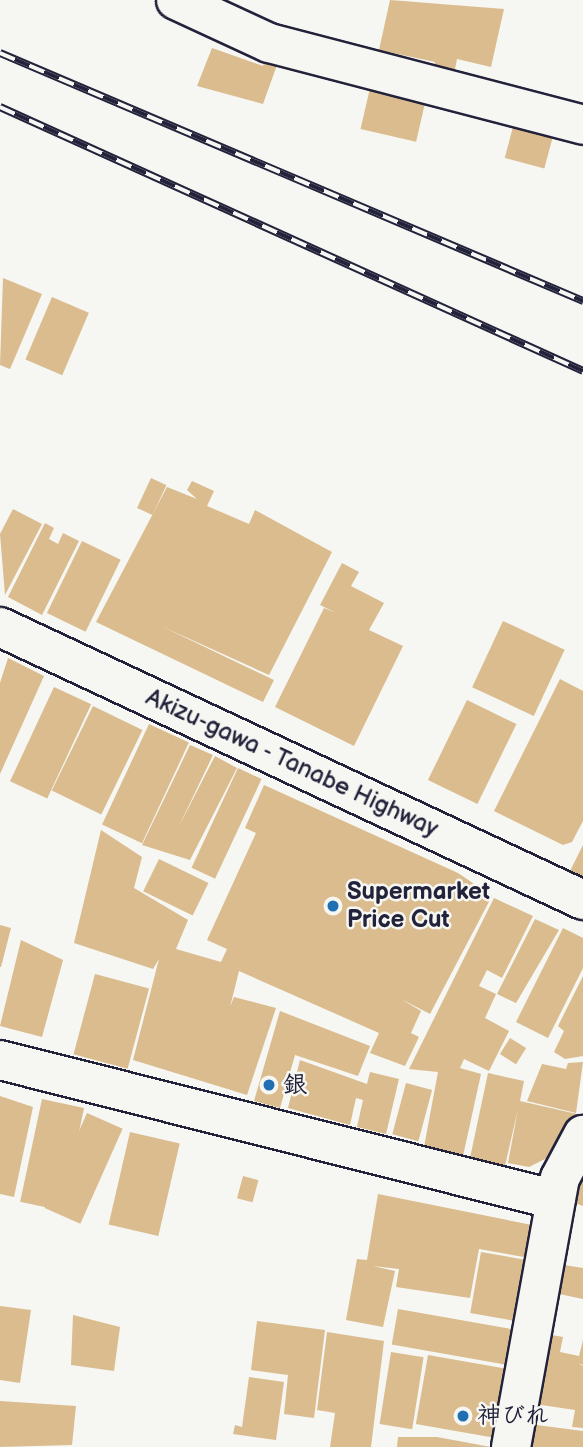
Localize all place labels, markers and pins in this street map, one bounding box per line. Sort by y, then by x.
place label: Supermarket Price Cut [347,878,490,934]
marker: Supermarket Price Cut [325,898,341,914]
place label: 銀 [283,1071,307,1099]
marker: 銀 [261,1077,277,1093]
place label: 神びれ [477,1402,549,1430]
marker: 神びれ [455,1408,471,1424]

